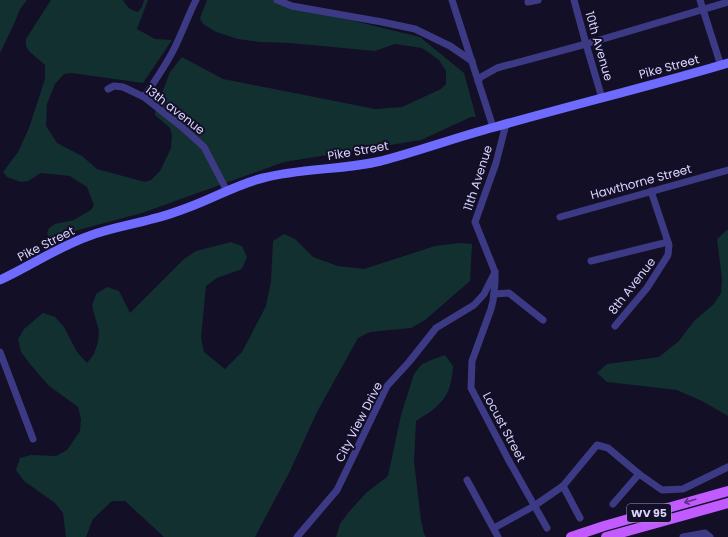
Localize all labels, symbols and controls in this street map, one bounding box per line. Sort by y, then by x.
street label: 10th Avenue [581,9,618,83]
street label: Pike Street [637,50,701,83]
street label: 13th avenue [142,81,209,138]
street label: Pike Street [326,137,390,164]
street label: 11th Avenue [459,143,496,213]
street label: Hawthorne Street [588,160,693,203]
street label: Pike Street [14,222,77,265]
street label: 8th Avenue [604,254,659,318]
street label: City View Drive [331,379,386,465]
street label: Locust Street [479,389,530,465]
one-way arrow [684,498,697,505]
road number: WV 95 [627,504,671,522]

